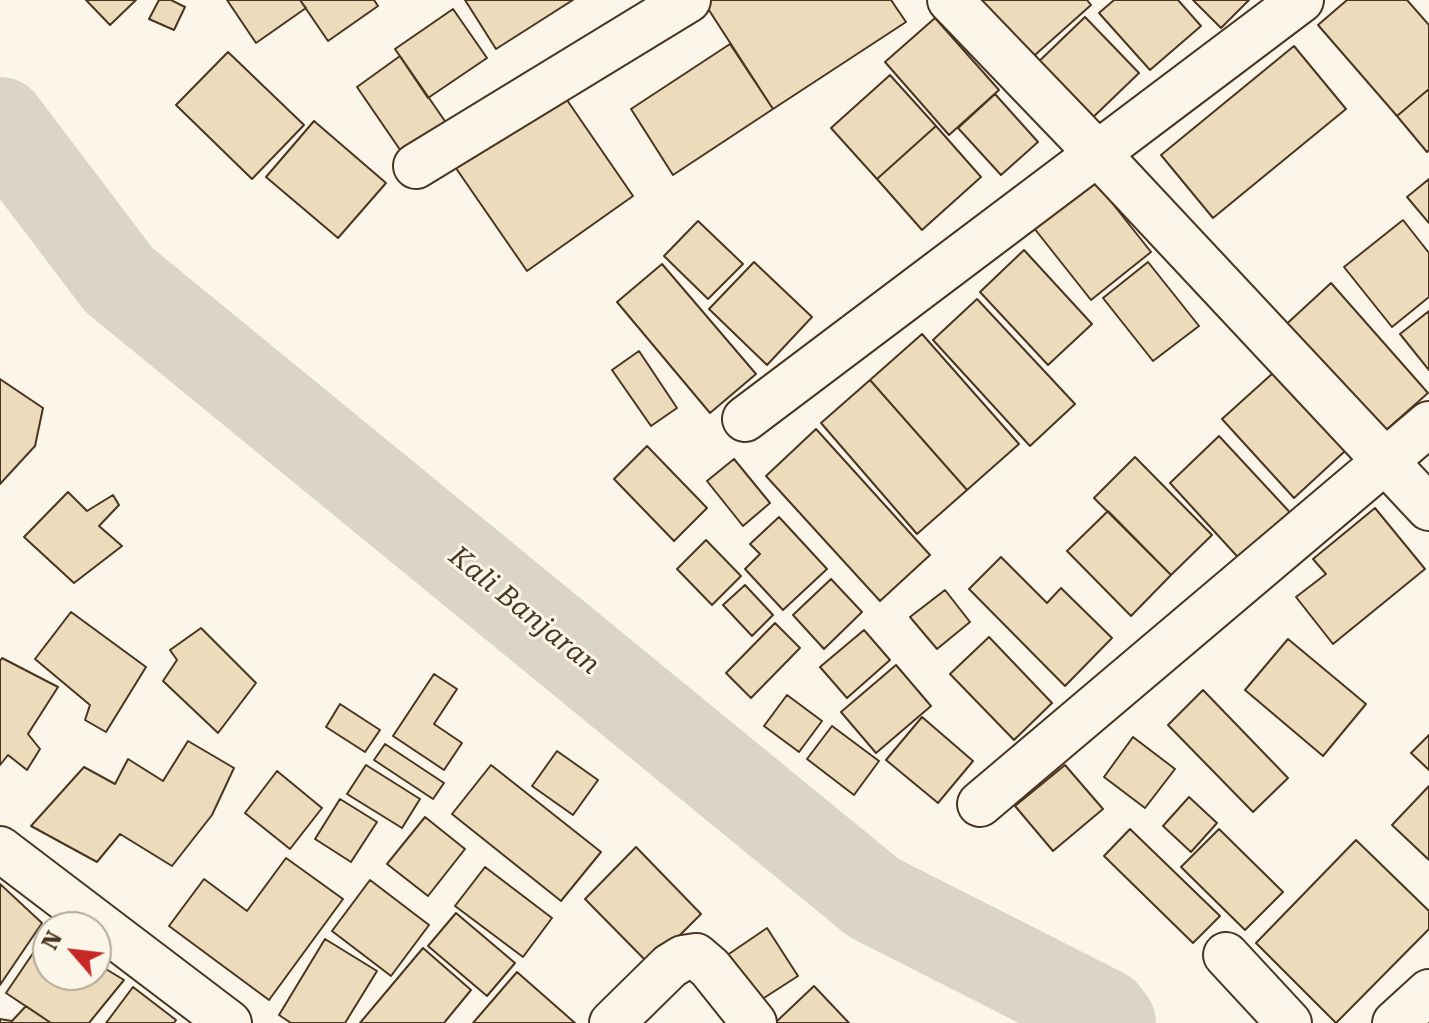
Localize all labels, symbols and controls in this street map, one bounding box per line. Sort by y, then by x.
water label: Kali Banjaran [442,540,606,682]
north arrow [32,911,112,991]
text: N [37,927,67,954]

